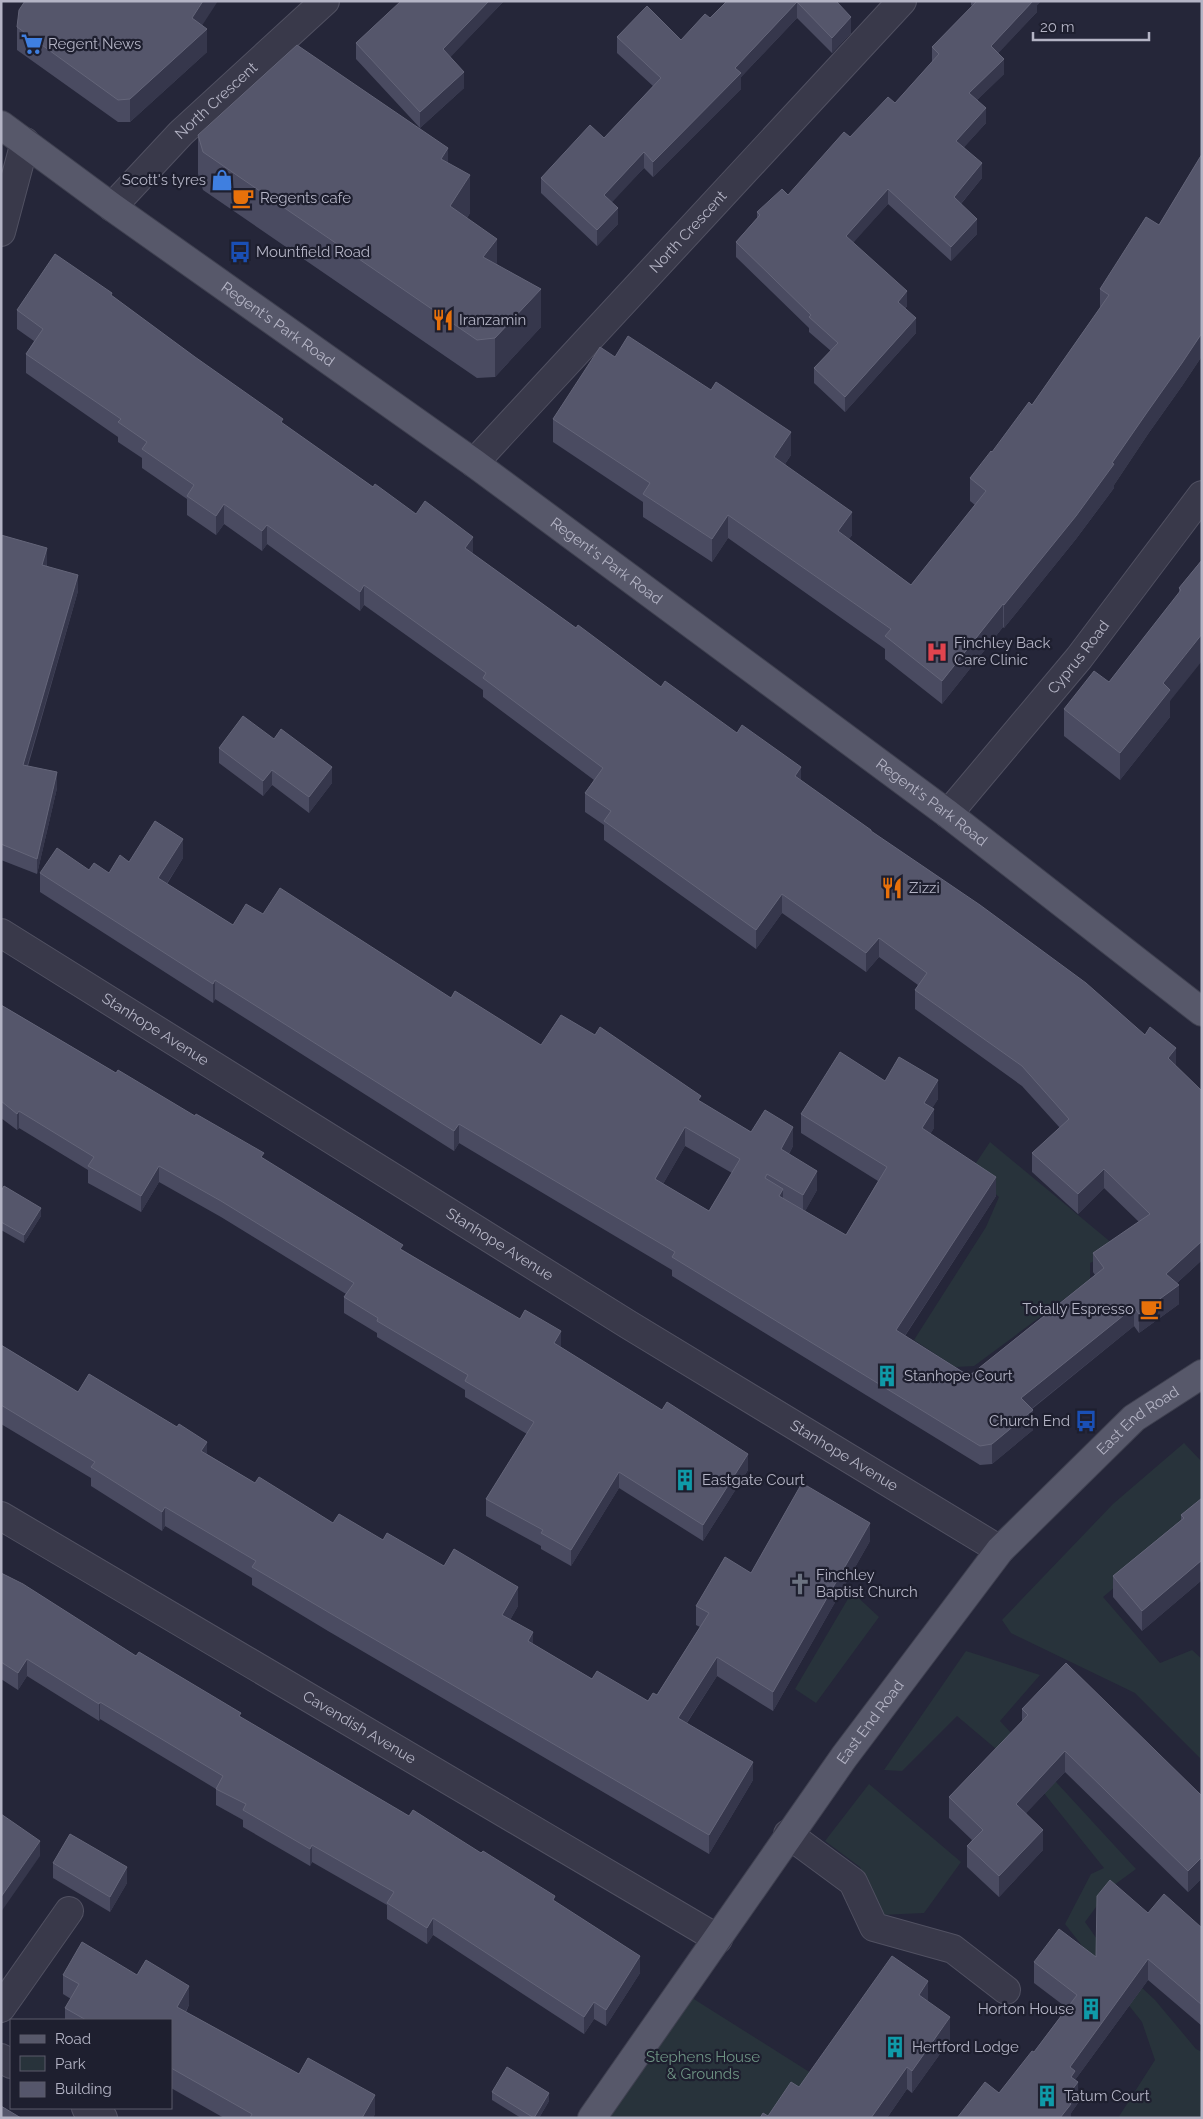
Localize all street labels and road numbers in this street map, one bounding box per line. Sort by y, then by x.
street label: North Crescent [171,58,261,143]
street label: North Crescent [646,187,730,277]
street label: Regent's Park Road [218,278,338,370]
street label: Regent's Park Road [547,514,666,608]
street label: Cyprus Road [1044,617,1113,698]
street label: Regent's Park Road [872,755,991,850]
street label: Stanhope Avenue [99,989,212,1070]
street label: Stanhope Avenue [443,1204,557,1285]
street label: East End Road [1093,1382,1182,1459]
street label: Stanhope Avenue [787,1416,902,1495]
street label: East End Road [833,1677,908,1767]
street label: Cavendish Avenue [300,1687,419,1768]

